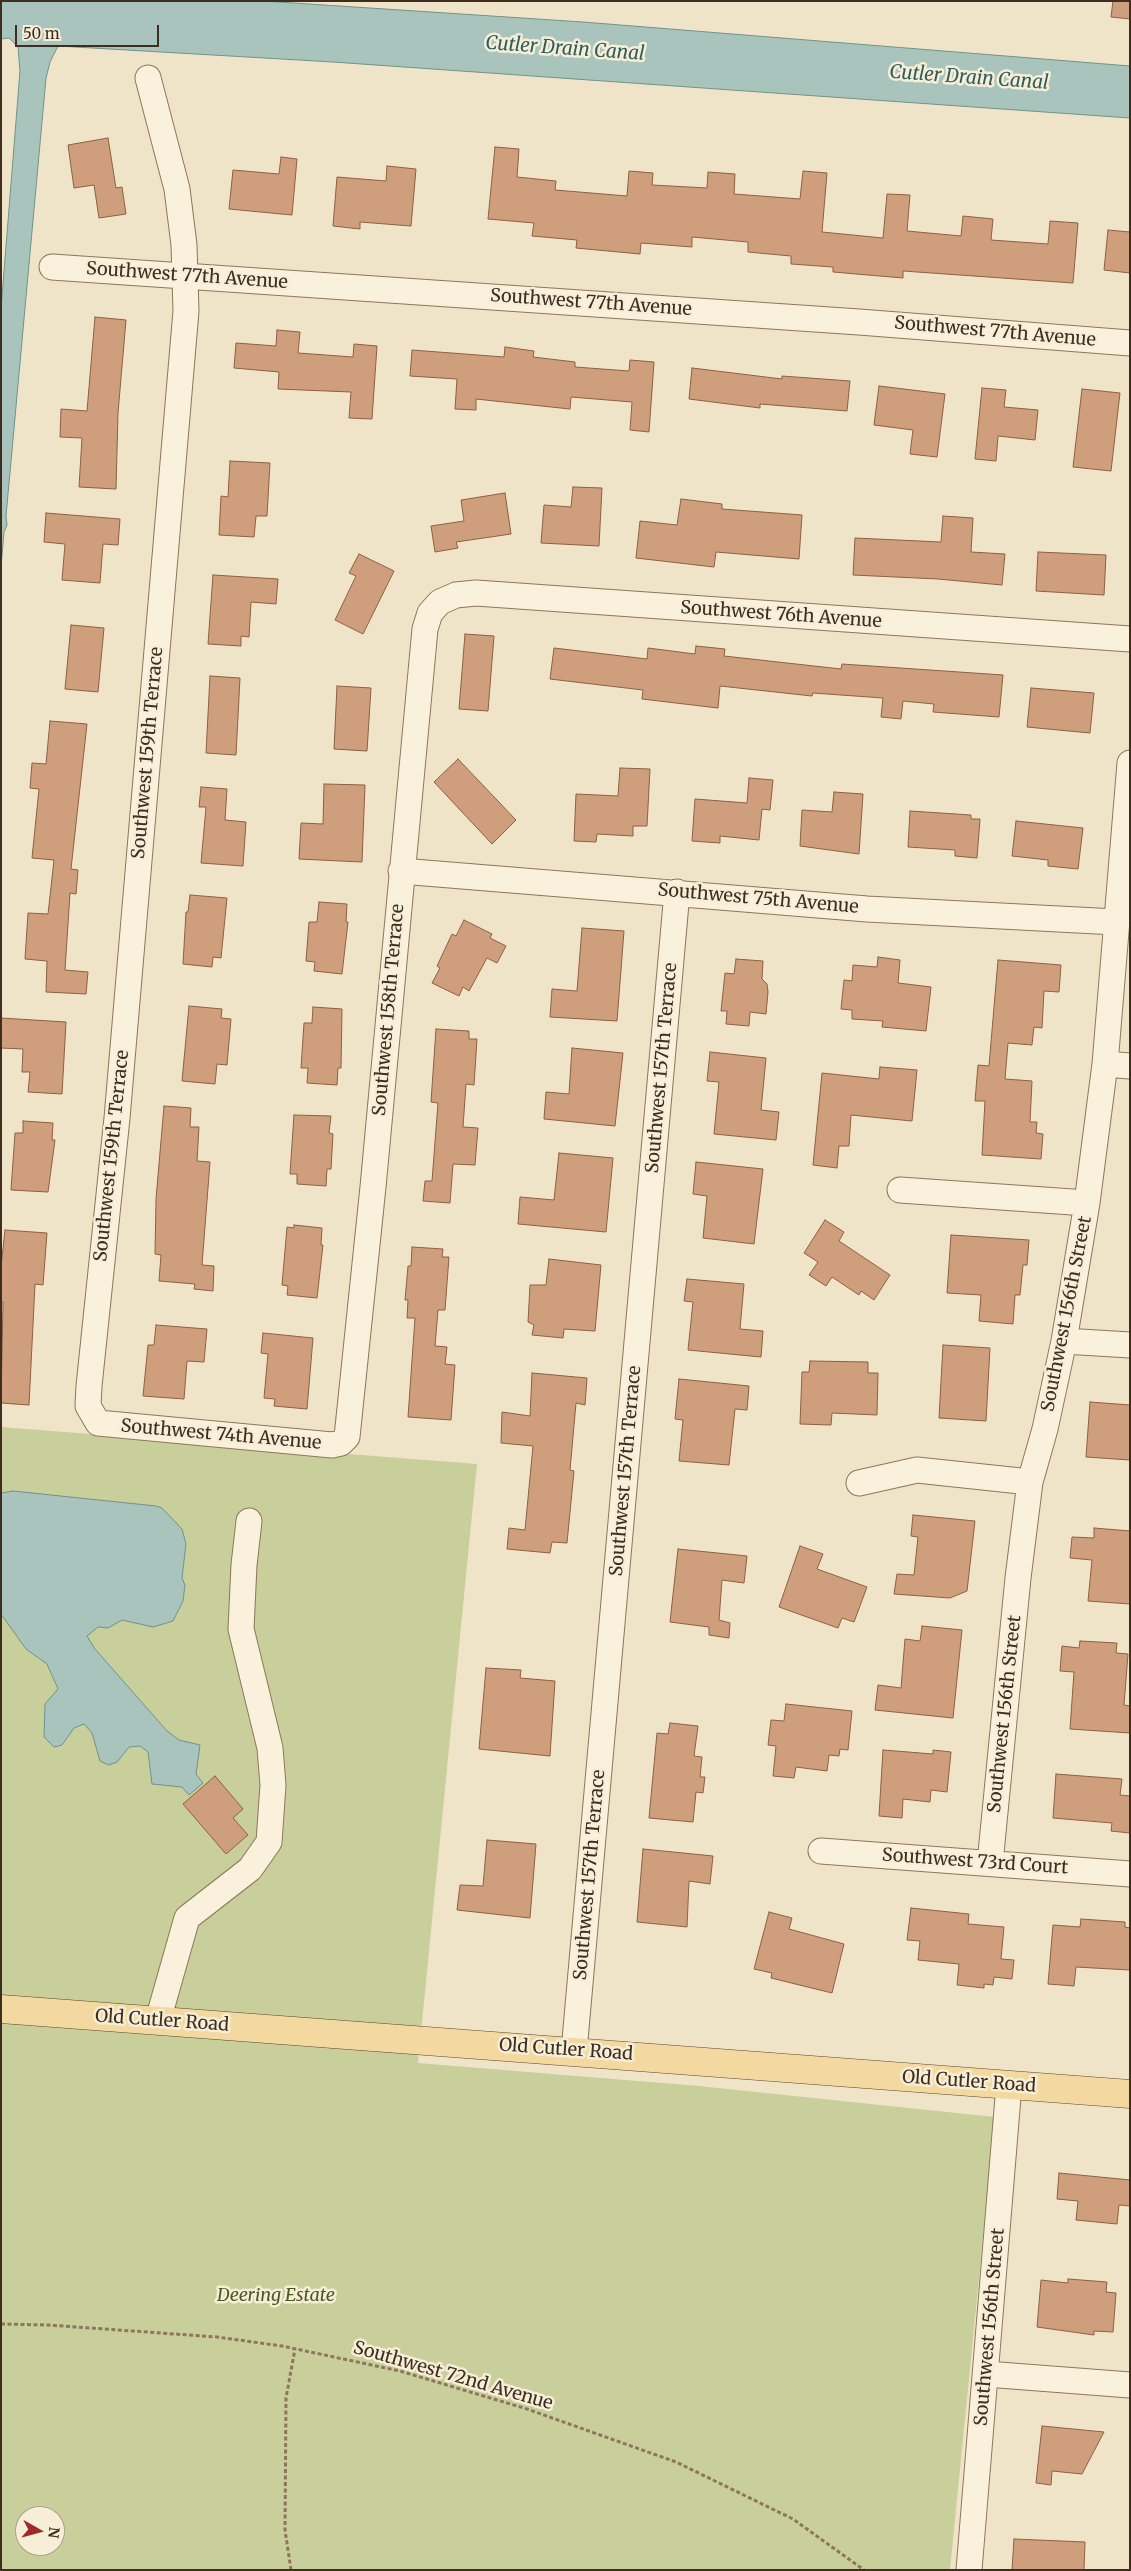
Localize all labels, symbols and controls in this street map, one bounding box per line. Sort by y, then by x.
scale bar [18,15,161,47]
text: 50 m [23,24,60,43]
water label: Cutler Drain Canal [485,32,645,66]
water label: Cutler Drain Canal [889,61,1049,95]
street label: Southwest 77th Avenue [85,258,289,294]
street label: Southwest 77th Avenue [489,285,693,321]
street label: Southwest 77th Avenue [893,312,1097,352]
street label: Southwest 76th Avenue [680,597,882,633]
street label: Southwest 159th Terrace [128,646,168,860]
street label: Southwest 75th Avenue [657,879,859,919]
street label: Southwest 158th Terrace [369,903,409,1117]
street label: Southwest 157th Terrace [642,962,682,1174]
street label: Southwest 159th Terrace [90,1049,134,1263]
street label: Southwest 156th Street [1037,1214,1097,1414]
street label: Southwest 157th Terrace [606,1365,646,1577]
street label: Southwest 74th Avenue [120,1415,322,1455]
street label: Southwest 156th Street [984,1614,1026,1814]
street label: Southwest 157th Terrace [570,1769,610,1981]
street label: Southwest 73rd Court [881,1845,1069,1879]
street label: Old Cutler Road [94,2006,230,2036]
street label: Old Cutler Road [498,2035,634,2065]
street label: Old Cutler Road [901,2067,1037,2097]
street label: Southwest 156th Street [971,2227,1009,2427]
park label: Deering Estate [217,2285,335,2307]
street label: Southwest 72nd Avenue [351,2337,555,2415]
north arrow [15,2506,65,2556]
text: N [44,2526,64,2539]

